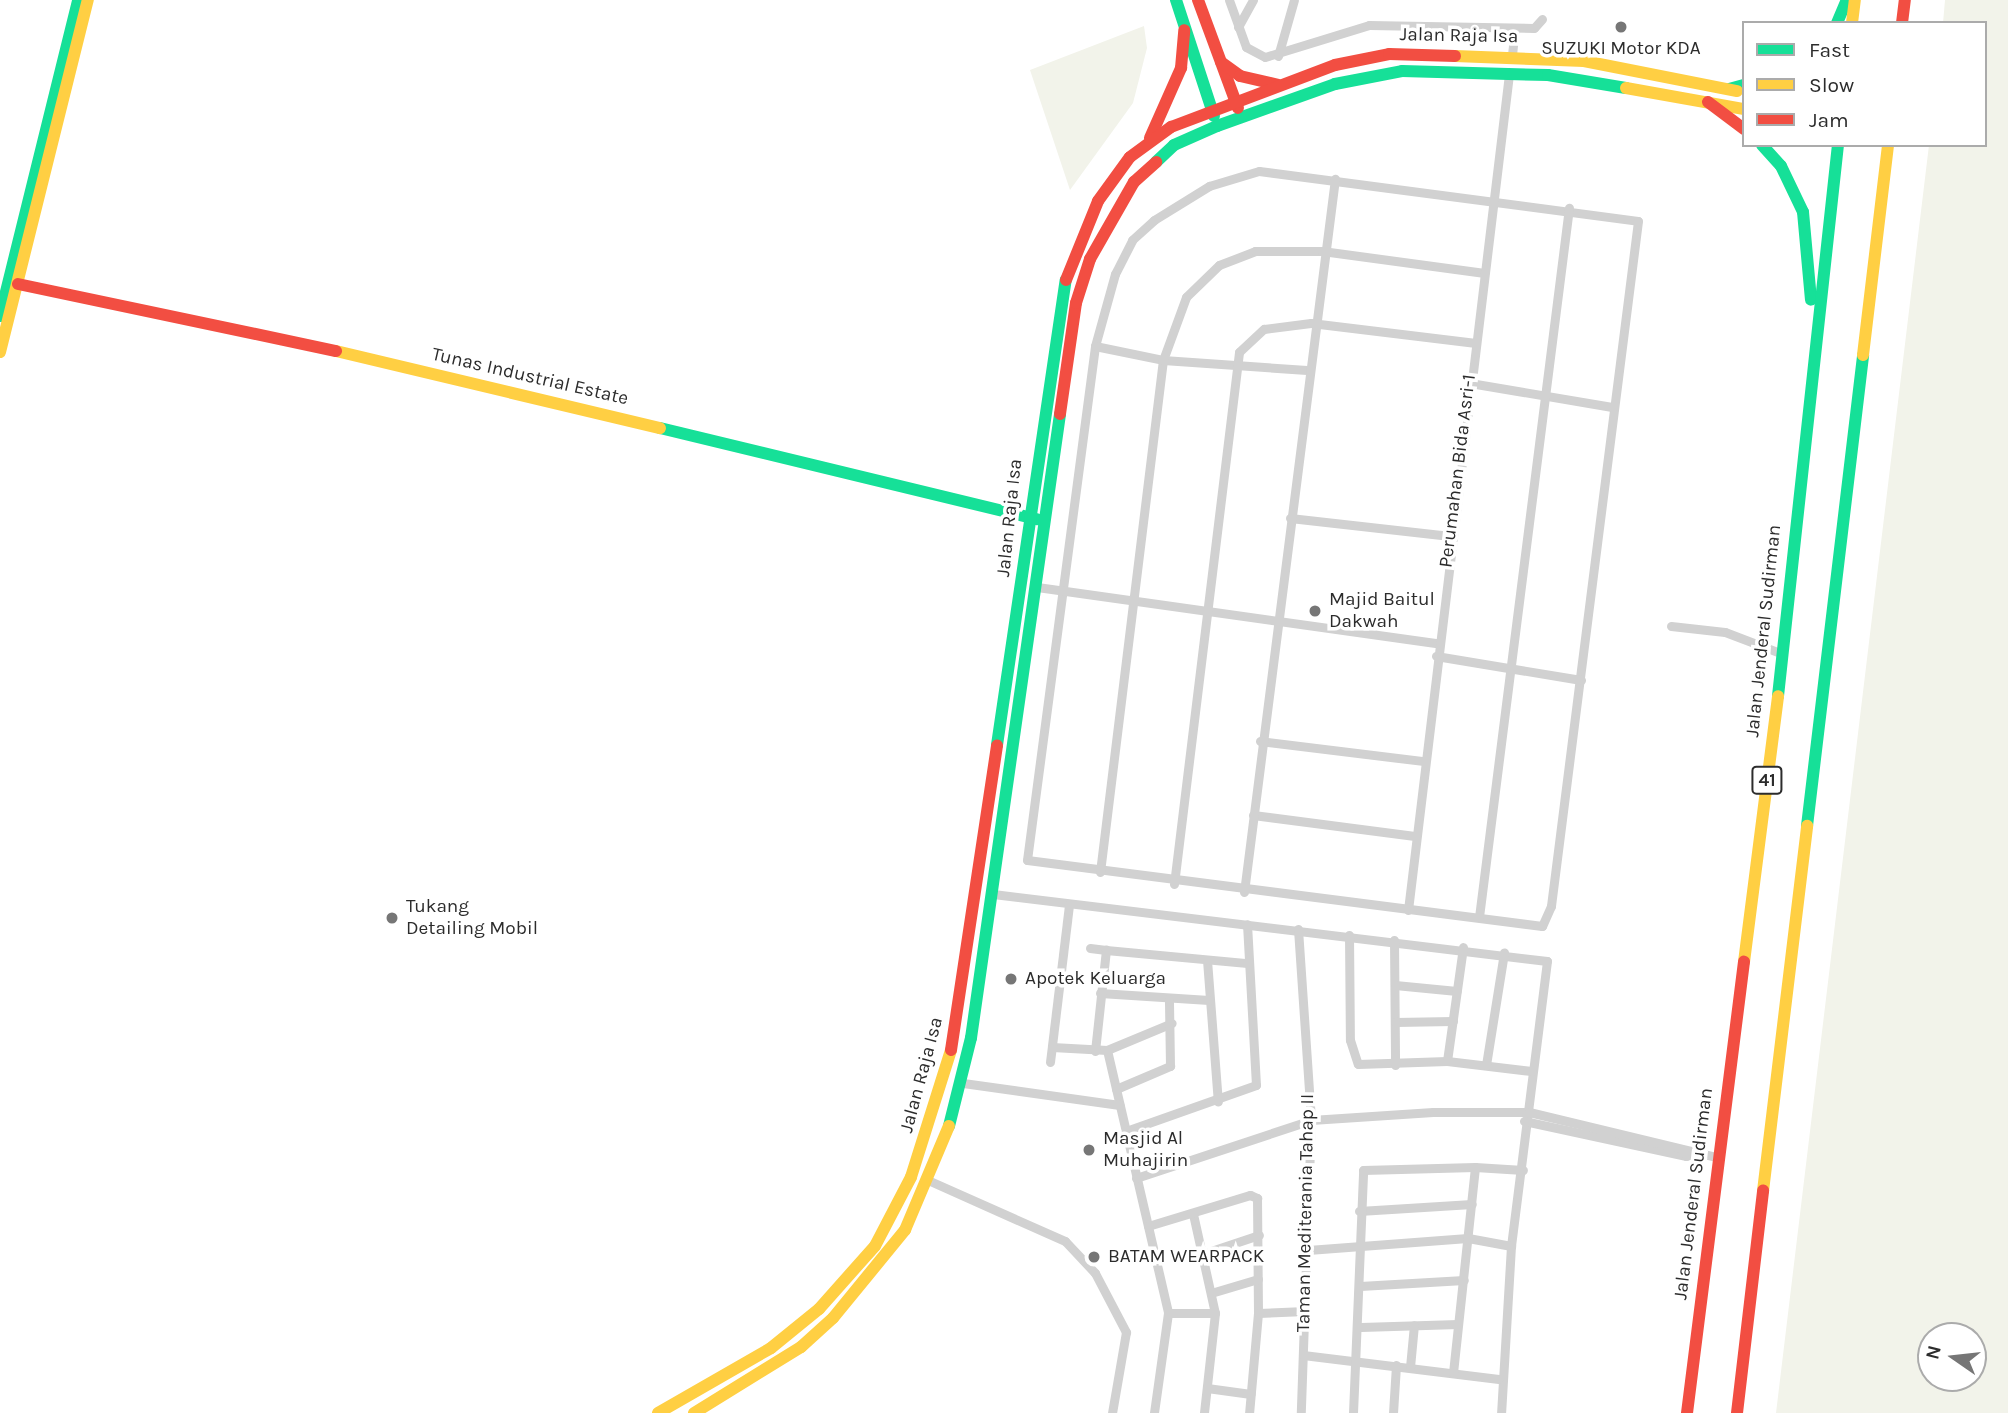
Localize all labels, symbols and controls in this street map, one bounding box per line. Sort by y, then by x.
marker: SUZUKI Motor KDA [1613,19,1629,35]
legend [1742,21,1987,147]
street label: Jalan Raja Isa [1399,24,1519,48]
place label: SUZUKI Motor KDA [1541,38,1701,60]
text: Fast [1809,38,1850,62]
text: Slow [1809,73,1854,97]
text: Jam [1809,108,1849,132]
street label: Tunas Industrial Estate [430,343,630,411]
street label: Perumahan Bida Asri-1 [1435,373,1481,569]
street label: Jalan Raja Isa [992,458,1028,578]
street label: Jalan Jenderal Sudirman [1742,524,1786,738]
place label: Majid Baitul Dakwah [1329,589,1435,633]
marker: Majid Baitul Dakwah [1307,603,1323,619]
road number: 41 [1751,766,1783,794]
place label: Tukang Detailing Mobil [406,896,538,940]
marker: Tukang Detailing Mobil [384,910,400,926]
place label: Apotek Keluarga [1025,968,1166,990]
marker: Apotek Keluarga [1003,971,1019,987]
street label: Jalan Raja Isa [896,1015,948,1135]
street label: Jalan Jenderal Sudirman [1670,1087,1718,1301]
street label: Taman Mediterania Tahap II [1293,1094,1319,1332]
place label: Masjid Al Muhajirin [1103,1128,1188,1172]
marker: Masjid Al Muhajirin [1081,1142,1097,1158]
place label: BATAM WEARPACK [1108,1246,1264,1268]
marker: BATAM WEARPACK [1086,1249,1102,1265]
north arrow [1917,1322,1987,1392]
text: N [1921,1343,1946,1362]

